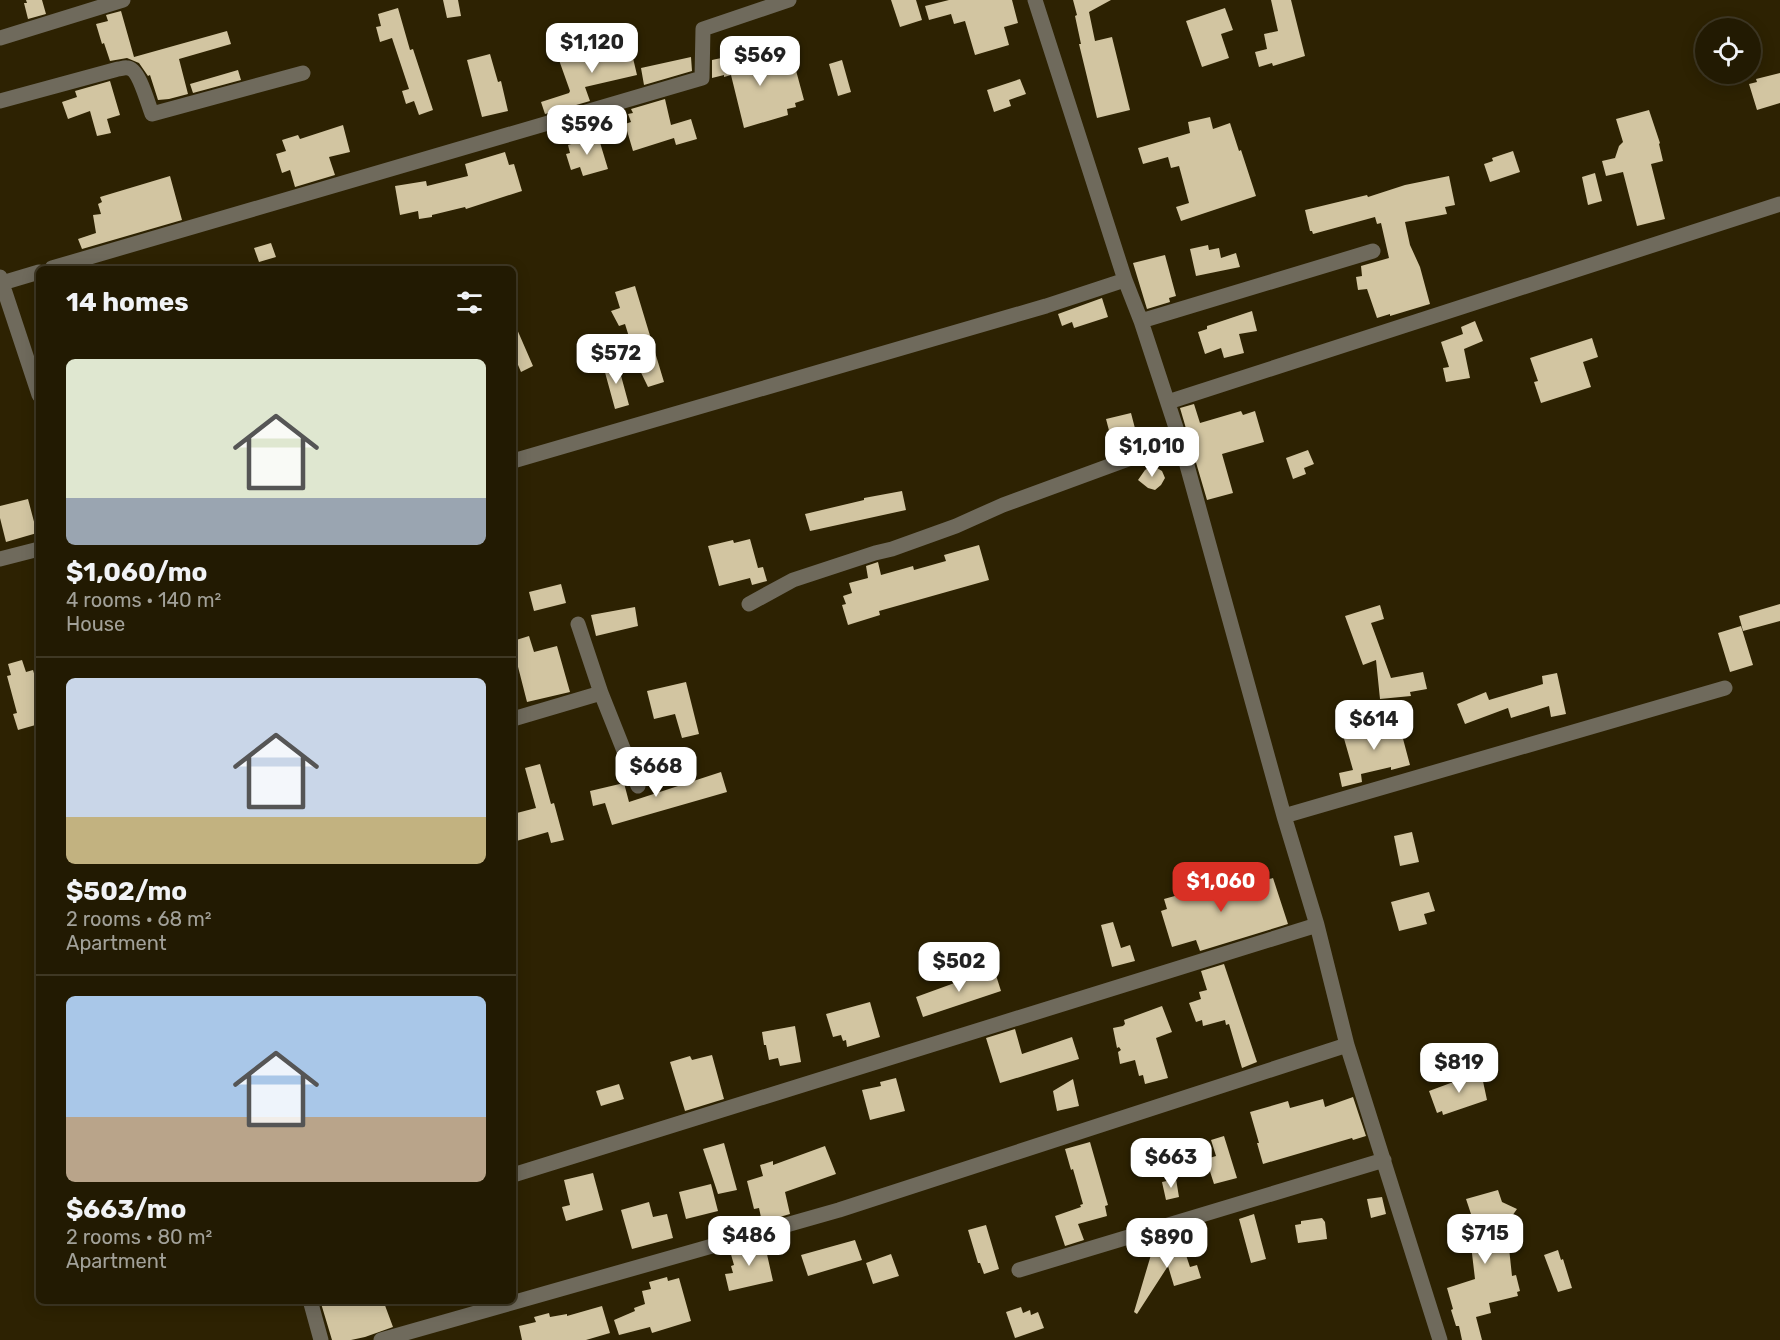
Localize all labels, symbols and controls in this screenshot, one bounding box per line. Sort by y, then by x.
map controls [1695,18,1761,84]
button: locate [1695,18,1761,84]
pin: $1,120 [543,23,641,74]
text: $1,120 [560,30,624,54]
pin: $569 [724,36,796,87]
text: $569 [734,43,786,67]
pin: $596 [551,105,623,156]
text: $596 [561,112,613,136]
icon: filters [453,286,486,319]
text: 14 homes [66,287,189,318]
pin: $572 [580,334,652,385]
text: $572 [591,341,641,365]
icon: home [222,398,330,506]
pin: $1,010 [1103,427,1201,478]
text: $1,010 [1119,434,1185,458]
text: $1,060/mo [66,557,207,588]
text: 4 rooms · 140 m² [66,588,221,612]
text: House [66,612,125,636]
pin: $614 [1338,700,1410,751]
text: $614 [1349,707,1399,731]
icon: home [222,717,330,825]
pin: $668 [620,747,692,798]
text: $668 [630,754,682,778]
pin: $1,060 [1172,862,1270,913]
text: $1,060 [1187,869,1255,893]
text: $502/mo [66,876,187,907]
text: 2 rooms · 68 m² [66,907,212,931]
text: Apartment [66,931,167,955]
pin: $502 [923,942,995,993]
text: $502 [933,949,985,973]
icon: home [222,1035,330,1143]
pin: $819 [1423,1043,1495,1094]
text: $819 [1434,1050,1484,1074]
pin: $663 [1135,1138,1207,1189]
text: $663 [1145,1145,1197,1169]
text: $663/mo [66,1194,187,1225]
pin: $715 [1449,1214,1521,1265]
pin: $486 [713,1216,785,1267]
pin: $890 [1131,1218,1203,1269]
text: $715 [1461,1221,1509,1245]
text: $486 [722,1223,776,1247]
text: 2 rooms · 80 m² [66,1225,212,1249]
text: $890 [1140,1225,1194,1249]
text: Apartment [66,1249,167,1273]

